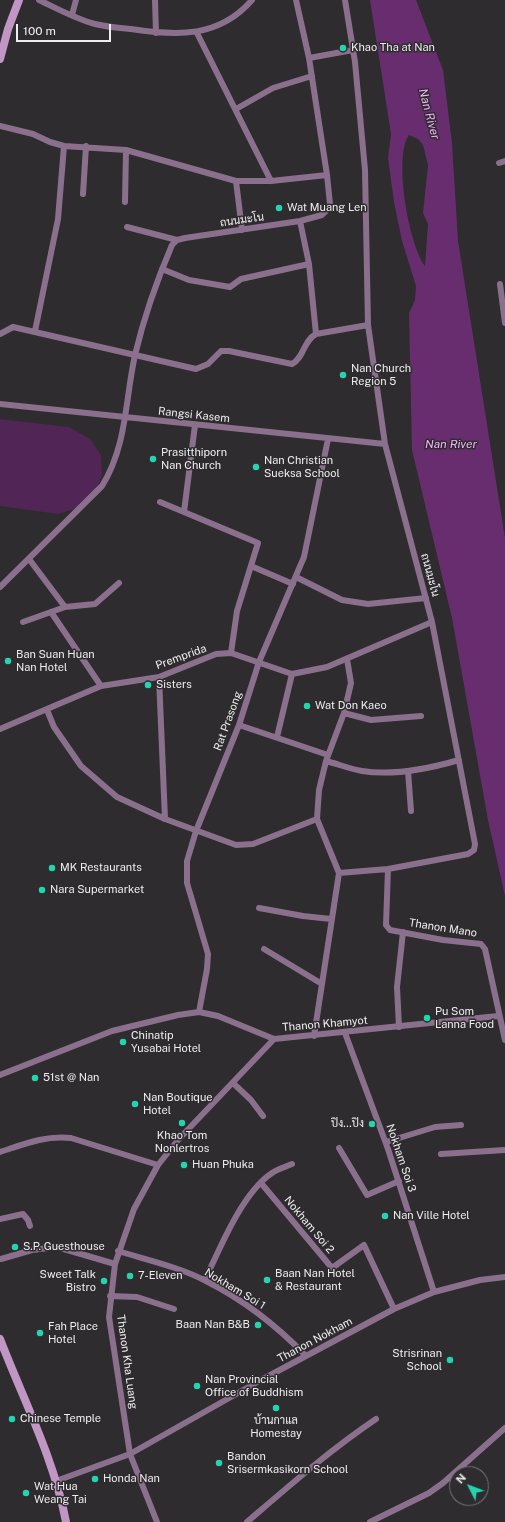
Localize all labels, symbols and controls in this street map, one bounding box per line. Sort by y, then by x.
scale bar [18,16,113,42]
text: 100 m [23,24,56,38]
place label: Khao Tha at Nan [351,41,435,55]
marker: Khao Tha at Nan [338,43,348,53]
water label: Nan River [415,87,443,141]
place label: Wat Muang Len [287,201,367,215]
marker: Wat Muang Len [274,203,284,213]
street label: ถนนมะโน [219,210,265,230]
place label: Nan Church Region 5 [351,362,411,388]
marker: Nan Church Region 5 [338,370,348,380]
street label: Rangsi Kasem [157,405,231,425]
water label: Nan River [425,437,477,451]
place label: Prasitthiporn Nan Church [161,446,227,472]
marker: Prasitthiporn Nan Church [148,454,158,464]
place label: Nan Christian Sueksa School [264,454,340,480]
marker: Nan Christian Sueksa School [251,462,261,472]
street label: ถนนมะโน [418,552,442,598]
street label: Premprida [154,642,208,672]
place label: Ban Suan Huan Nan Hotel [16,648,95,674]
marker: Ban Suan Huan Nan Hotel [3,656,13,666]
place label: Sisters [156,678,192,692]
marker: Sisters [143,680,153,690]
street label: Rat Prasong [211,689,245,753]
place label: Wat Don Kaeo [315,699,387,713]
marker: Wat Don Kaeo [302,701,312,711]
place label: MK Restaurants [60,861,142,875]
marker: MK Restaurants [47,863,57,873]
place label: Nara Supermarket [50,883,144,897]
marker: Nara Supermarket [37,885,47,895]
street label: Thanon Mano [408,916,478,940]
place label: Pu Som Lanna Food [435,1005,494,1031]
marker: Pu Som Lanna Food [422,1013,432,1023]
street label: Thanon Khamyot [282,1014,368,1034]
place label: Chinatip Yusabai Hotel [131,1029,201,1055]
marker: Chinatip Yusabai Hotel [118,1037,128,1047]
place label: 51st @ Nan [43,1071,99,1085]
marker: 51st @ Nan [30,1073,40,1083]
place label: Nan Boutique Hotel [143,1091,213,1117]
marker: Nan Boutique Hotel [130,1099,140,1109]
place label: ปิง...ปิง [331,1117,364,1131]
marker: Khao Tom Nonlertros [177,1118,187,1128]
marker: ปิง...ปิง [367,1119,377,1129]
street label: Nokham Soi 3 [383,1122,419,1194]
place label: Khao Tom Nonlertros [155,1129,209,1155]
place label: Huan Phuka [192,1158,254,1172]
marker: Huan Phuka [179,1160,189,1170]
street label: Nokham Soi 2 [281,1194,337,1256]
place label: Nan Ville Hotel [393,1209,470,1223]
marker: Nan Ville Hotel [380,1211,390,1221]
place label: S.P. Guesthouse [23,1240,105,1254]
marker: S.P. Guesthouse [10,1242,20,1252]
street label: Nokham Soi 1 [202,1266,268,1312]
place label: Baan Nan Hotel & Restaurant [275,1267,355,1293]
place label: Sweet Talk Bistro [40,1268,96,1294]
place label: 7-Eleven [138,1269,183,1283]
marker: 7-Eleven [125,1271,135,1281]
marker: Baan Nan Hotel & Restaurant [262,1275,272,1285]
marker: Sweet Talk Bistro [99,1276,109,1286]
street label: Thanon Kha Luang [114,1314,140,1410]
street label: Thanon Nokham [275,1315,355,1365]
place label: Baan Nan B&B [176,1318,250,1332]
place label: Fah Place Hotel [48,1320,98,1346]
marker: Baan Nan B&B [253,1320,263,1330]
marker: Fah Place Hotel [35,1328,45,1338]
place label: Strisrinan School [392,1347,442,1373]
marker: Strisrinan School [445,1355,455,1365]
place label: Nan Provincial Office of Buddhism [205,1373,303,1399]
marker: Nan Provincial Office of Buddhism [192,1381,202,1391]
marker: บ้านกาแล Homestay [271,1403,281,1413]
place label: Chinese Temple [20,1412,101,1426]
marker: Chinese Temple [7,1414,17,1424]
place label: บ้านกาแล Homestay [250,1414,302,1440]
place label: Bandon Srisermkasikorn School [227,1450,348,1476]
marker: Bandon Srisermkasikorn School [214,1458,224,1468]
north arrow [449,1466,489,1506]
text: N [453,1471,468,1486]
place label: Honda Nan [103,1472,160,1486]
marker: Honda Nan [90,1474,100,1484]
place label: Wat Hua Weang Tai [34,1480,87,1506]
marker: Wat Hua Weang Tai [21,1488,31,1498]

